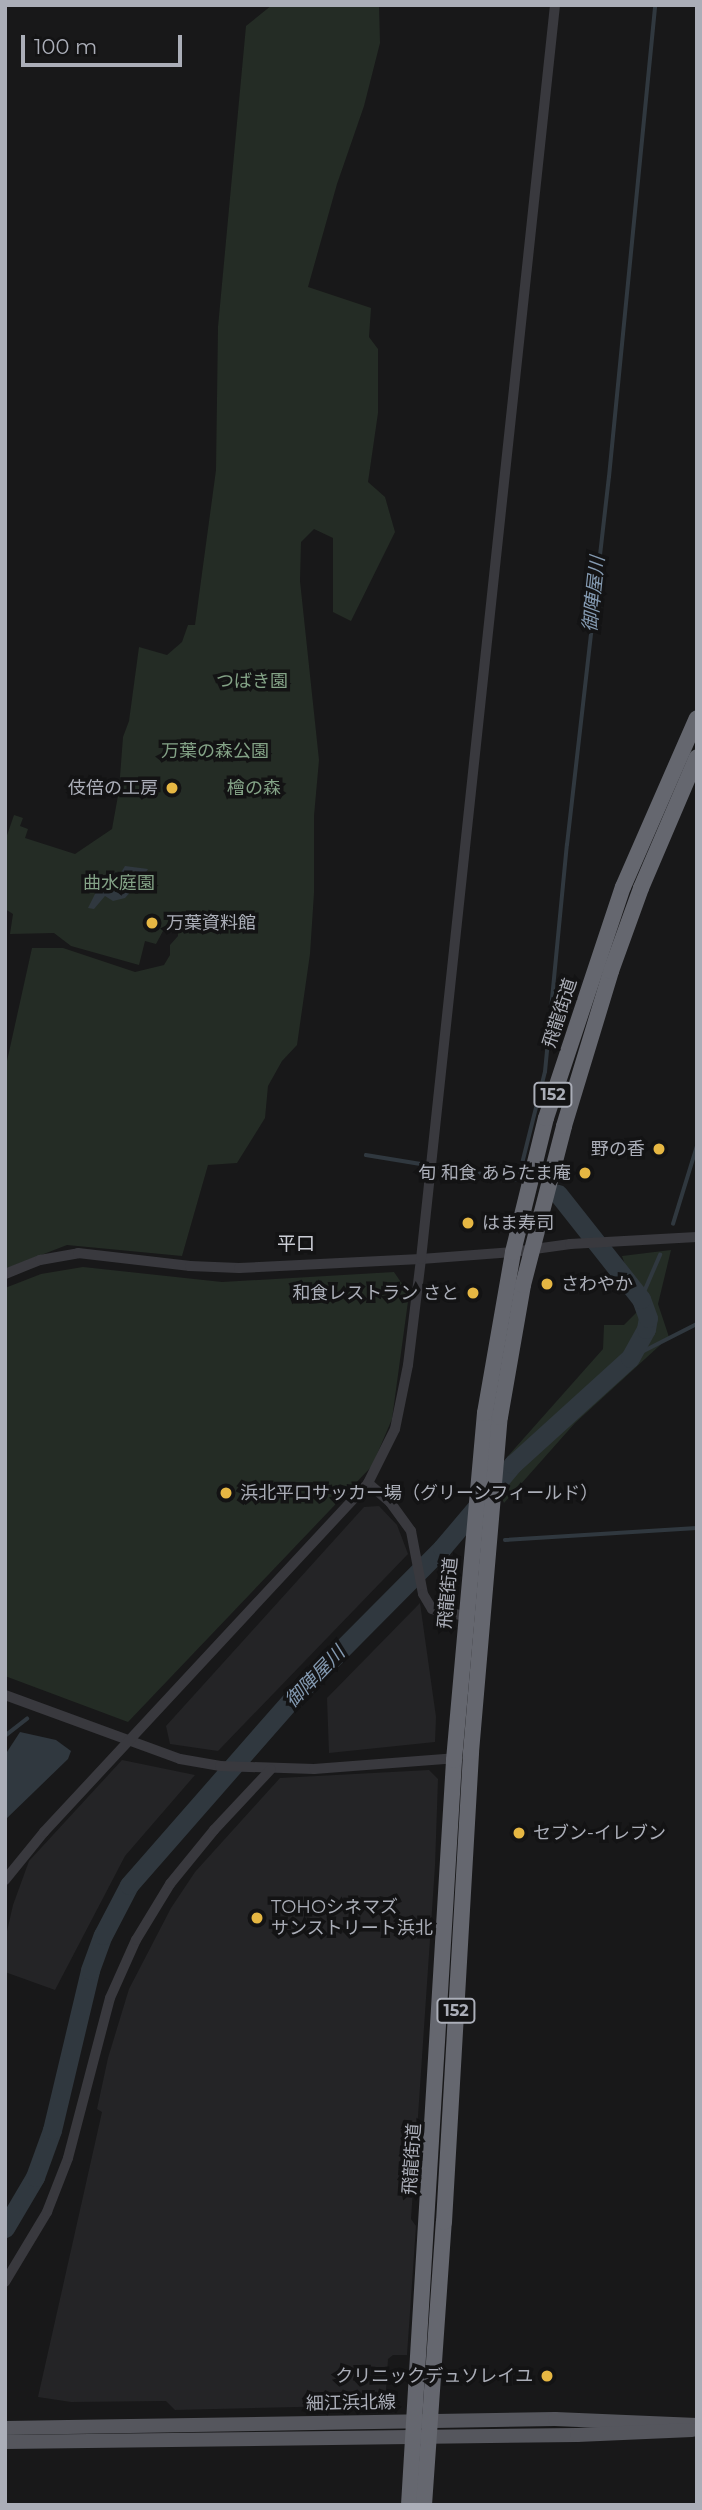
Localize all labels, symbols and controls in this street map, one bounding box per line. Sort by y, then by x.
scale bar [24,21,186,65]
text: 100 m [34,34,97,59]
water label: 御陣屋川 [579,555,609,633]
park label: つばき園 [216,670,288,692]
park label: 万葉の森公園 [161,740,269,762]
place label: 伎倍の工房 [68,777,158,799]
park label: 檜の森 [227,777,281,799]
marker: 伎倍の工房 [164,780,180,796]
park label: 曲水庭園 [83,872,155,894]
place label: 万葉資料館 [166,912,256,934]
marker: 万葉資料館 [144,915,160,931]
street label: 飛龍街道 [539,975,581,1051]
road number: 152 [532,1082,574,1107]
place label: 野の香 [591,1138,645,1160]
marker: 野の香 [651,1141,667,1157]
place label: 旬 和食 あらたま庵 [418,1162,571,1184]
marker: 旬 和食 あらたま庵 [577,1165,593,1181]
place label: はま寿司 [482,1212,554,1234]
marker: はま寿司 [460,1215,476,1231]
district label: 平口 [277,1233,315,1255]
place label: さわやか [561,1273,633,1295]
marker: さわやか [539,1276,555,1292]
place label: 和食レストラン さと [292,1282,459,1304]
marker: 和食レストラン さと [465,1285,481,1301]
place label: 浜北平口サッカー場（グリーンフィールド） [240,1482,600,1504]
marker: 浜北平口サッカー場（グリーンフィールド） [218,1485,234,1501]
street label: 飛龍街道 [434,1556,462,1630]
water label: 御陣屋川 [280,1642,350,1712]
place label: セブン-イレブン [533,1822,666,1844]
marker: セブン-イレブン [511,1825,527,1841]
place label: TOHOシネマズ サンストリート浜北 [271,1897,433,1940]
marker: TOHOシネマズ サンストリート浜北 [249,1910,265,1926]
road number: 152 [435,1998,477,2024]
street label: 飛龍街道 [399,2122,425,2196]
place label: クリニックデュソレイユ [335,2365,533,2387]
marker: クリニックデュソレイユ [539,2368,555,2384]
street label: 細江浜北線 [306,2391,396,2415]

